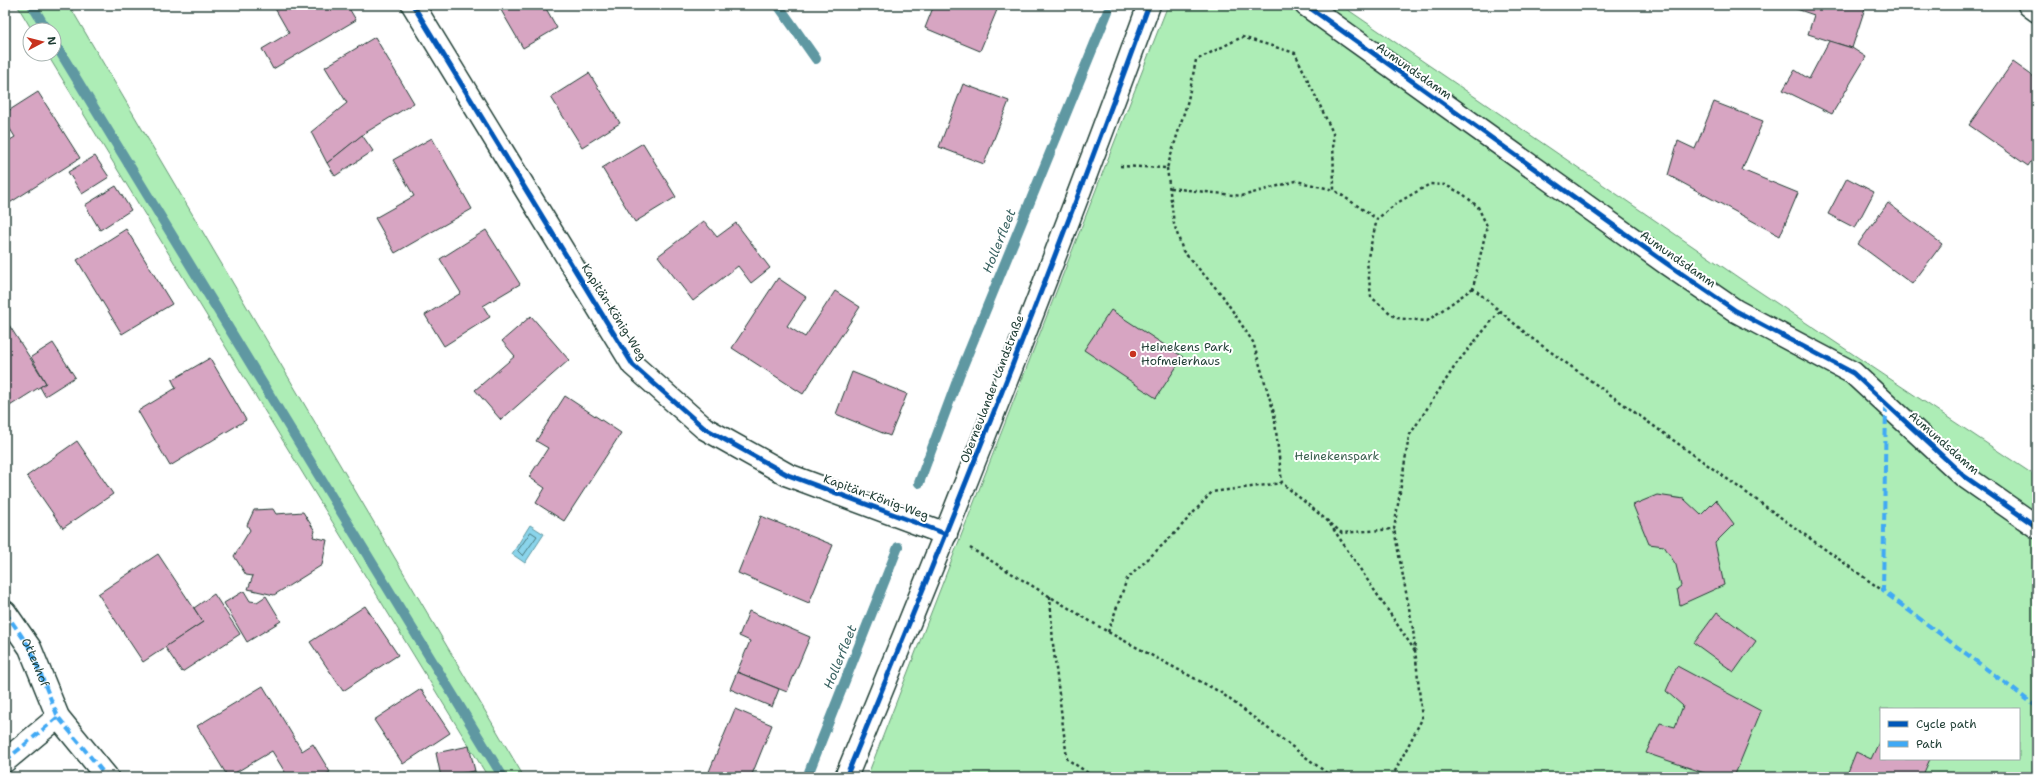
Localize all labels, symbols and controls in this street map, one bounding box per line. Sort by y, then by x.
north arrow [22,22,62,62]
text: N [43,36,59,46]
street label: Aumundsdamm [1373,39,1455,103]
water label: Hollerfleet [978,206,1020,276]
street label: Aumundsdamm [1637,227,1719,291]
street label: Kapitän-König-Weg [578,261,650,363]
street label: Oberneulander Landstraße [956,313,1028,465]
place label: Heinekens Park, Hofmeierhaus [1141,339,1232,369]
marker: Heinekens Park, Hofmeierhaus [1128,349,1138,359]
street label: Aumundsdamm [1905,408,1983,478]
park label: Heinekenspark [1295,448,1380,464]
street label: Kapitän-König-Weg [821,470,931,524]
water label: Hollerfleet [819,622,861,692]
street label: Ottenhof [17,635,53,690]
legend [1880,708,2020,760]
text: Cycle path [1916,716,1977,732]
text: Path [1916,736,1942,752]

